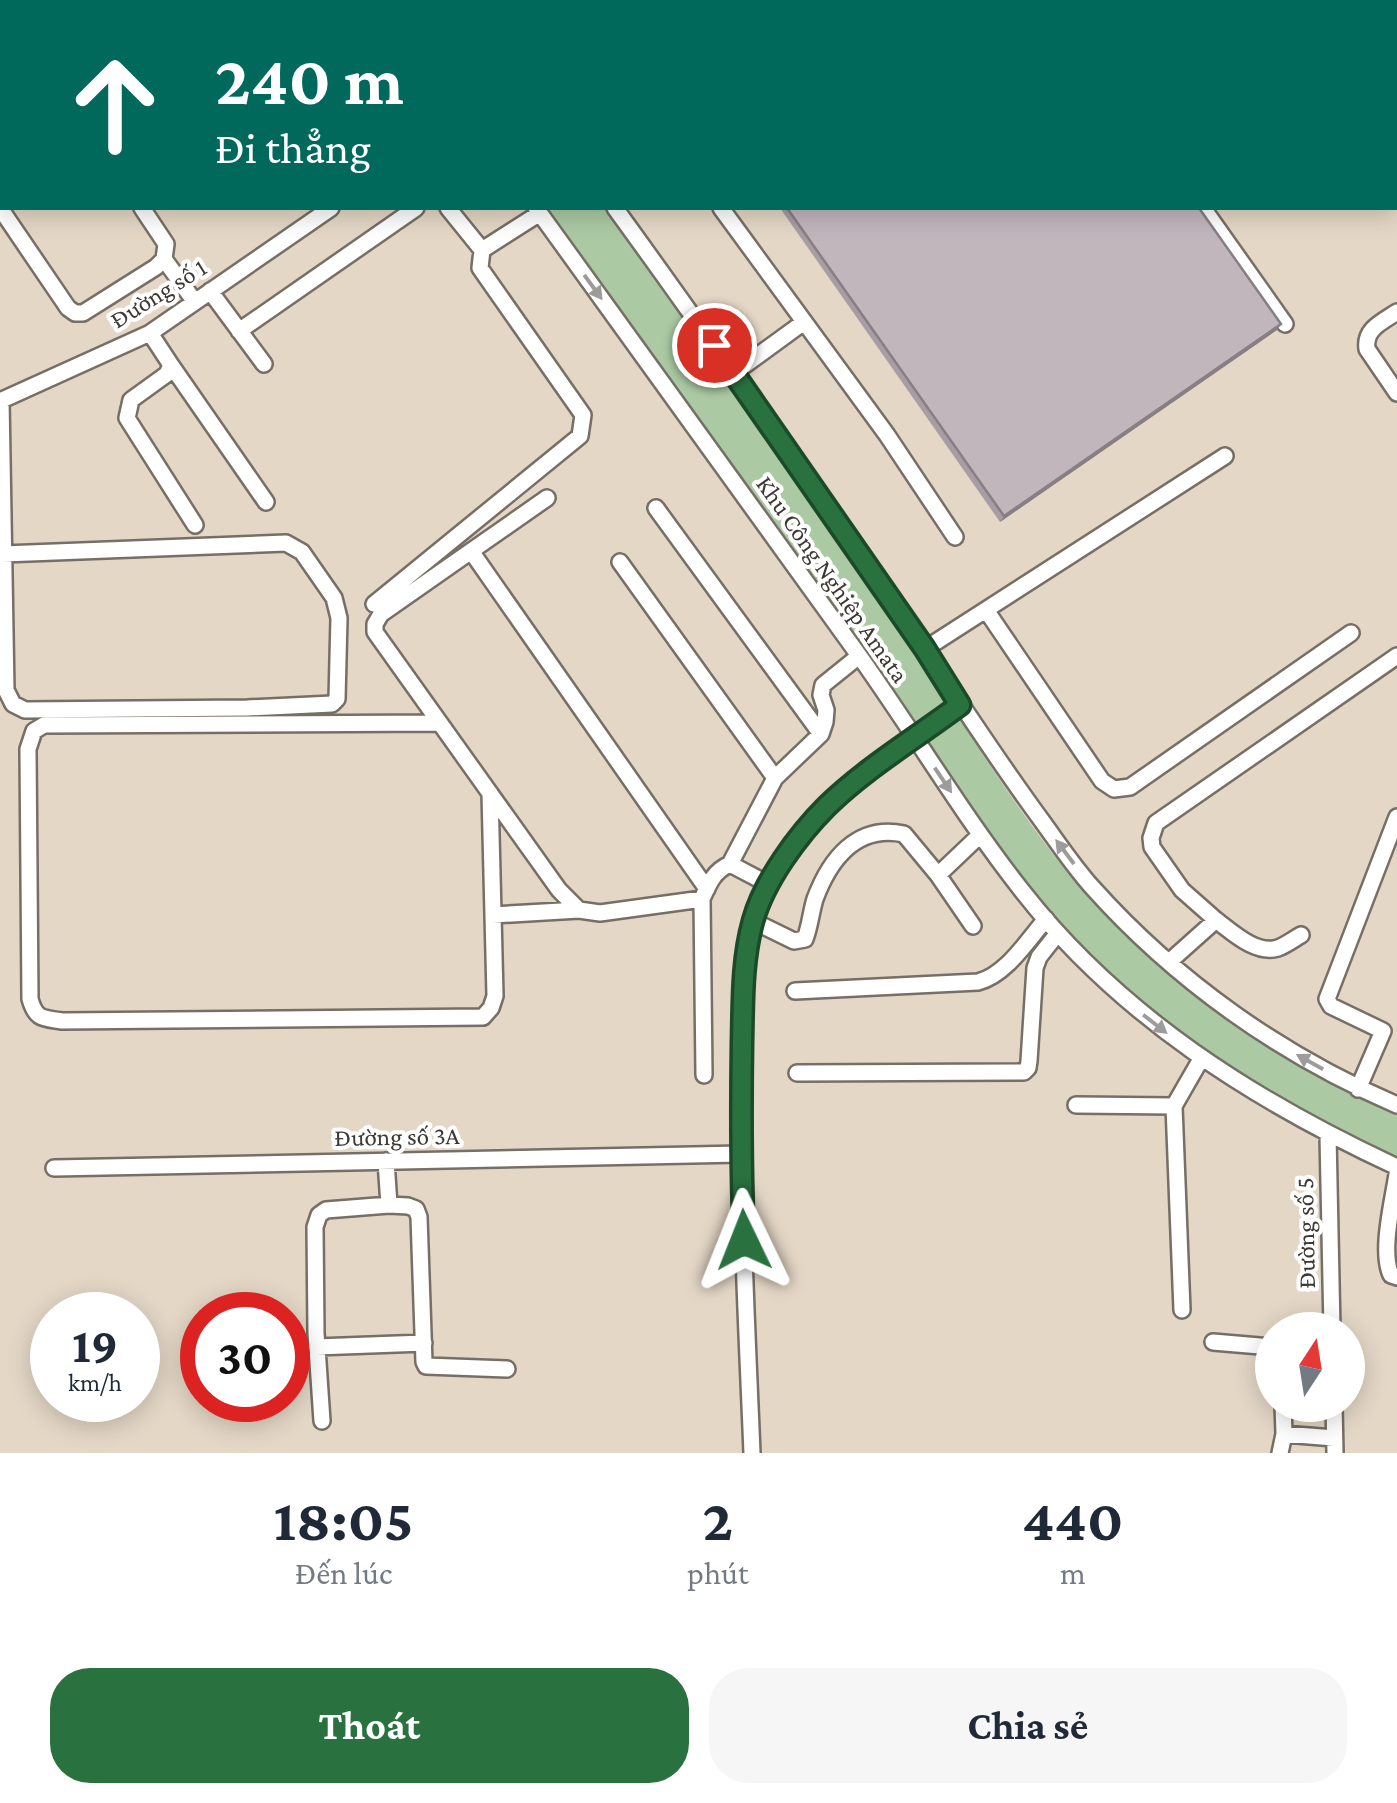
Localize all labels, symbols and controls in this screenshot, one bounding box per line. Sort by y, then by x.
icon: ahead [50,40,180,170]
text: 240 m [215,41,404,119]
text: Đi thẳng [215,123,371,173]
street label: Đường số 1 [105,253,212,334]
one-way arrow [583,273,602,300]
pin [672,303,757,388]
icon: arrive [687,318,742,373]
street label: Khu Công Nghiệp Amata [750,471,914,689]
one-way arrow [933,767,952,794]
one-way arrow [1055,839,1075,865]
one-way arrow [1143,1013,1168,1034]
one-way arrow [1296,1053,1324,1071]
street label: Đường số 3A [334,1122,461,1152]
street label: Đường số 5 [1291,1177,1321,1289]
position arrow [692,1188,796,1292]
speed limit sign: 30 [180,1292,310,1422]
north arrow [1255,1312,1365,1422]
map controls [1255,1312,1365,1422]
text: 19 [72,1317,118,1373]
text: km/h [68,1369,122,1396]
text: 18:05 [274,1486,414,1553]
text: 2 [703,1486,733,1553]
text: 440 [1022,1486,1123,1553]
text: Đến lúc [295,1555,392,1591]
text: phút [687,1555,749,1591]
text: m [1060,1555,1086,1591]
button: Thoát [50,1668,689,1783]
button: Chia sẻ [709,1668,1347,1783]

